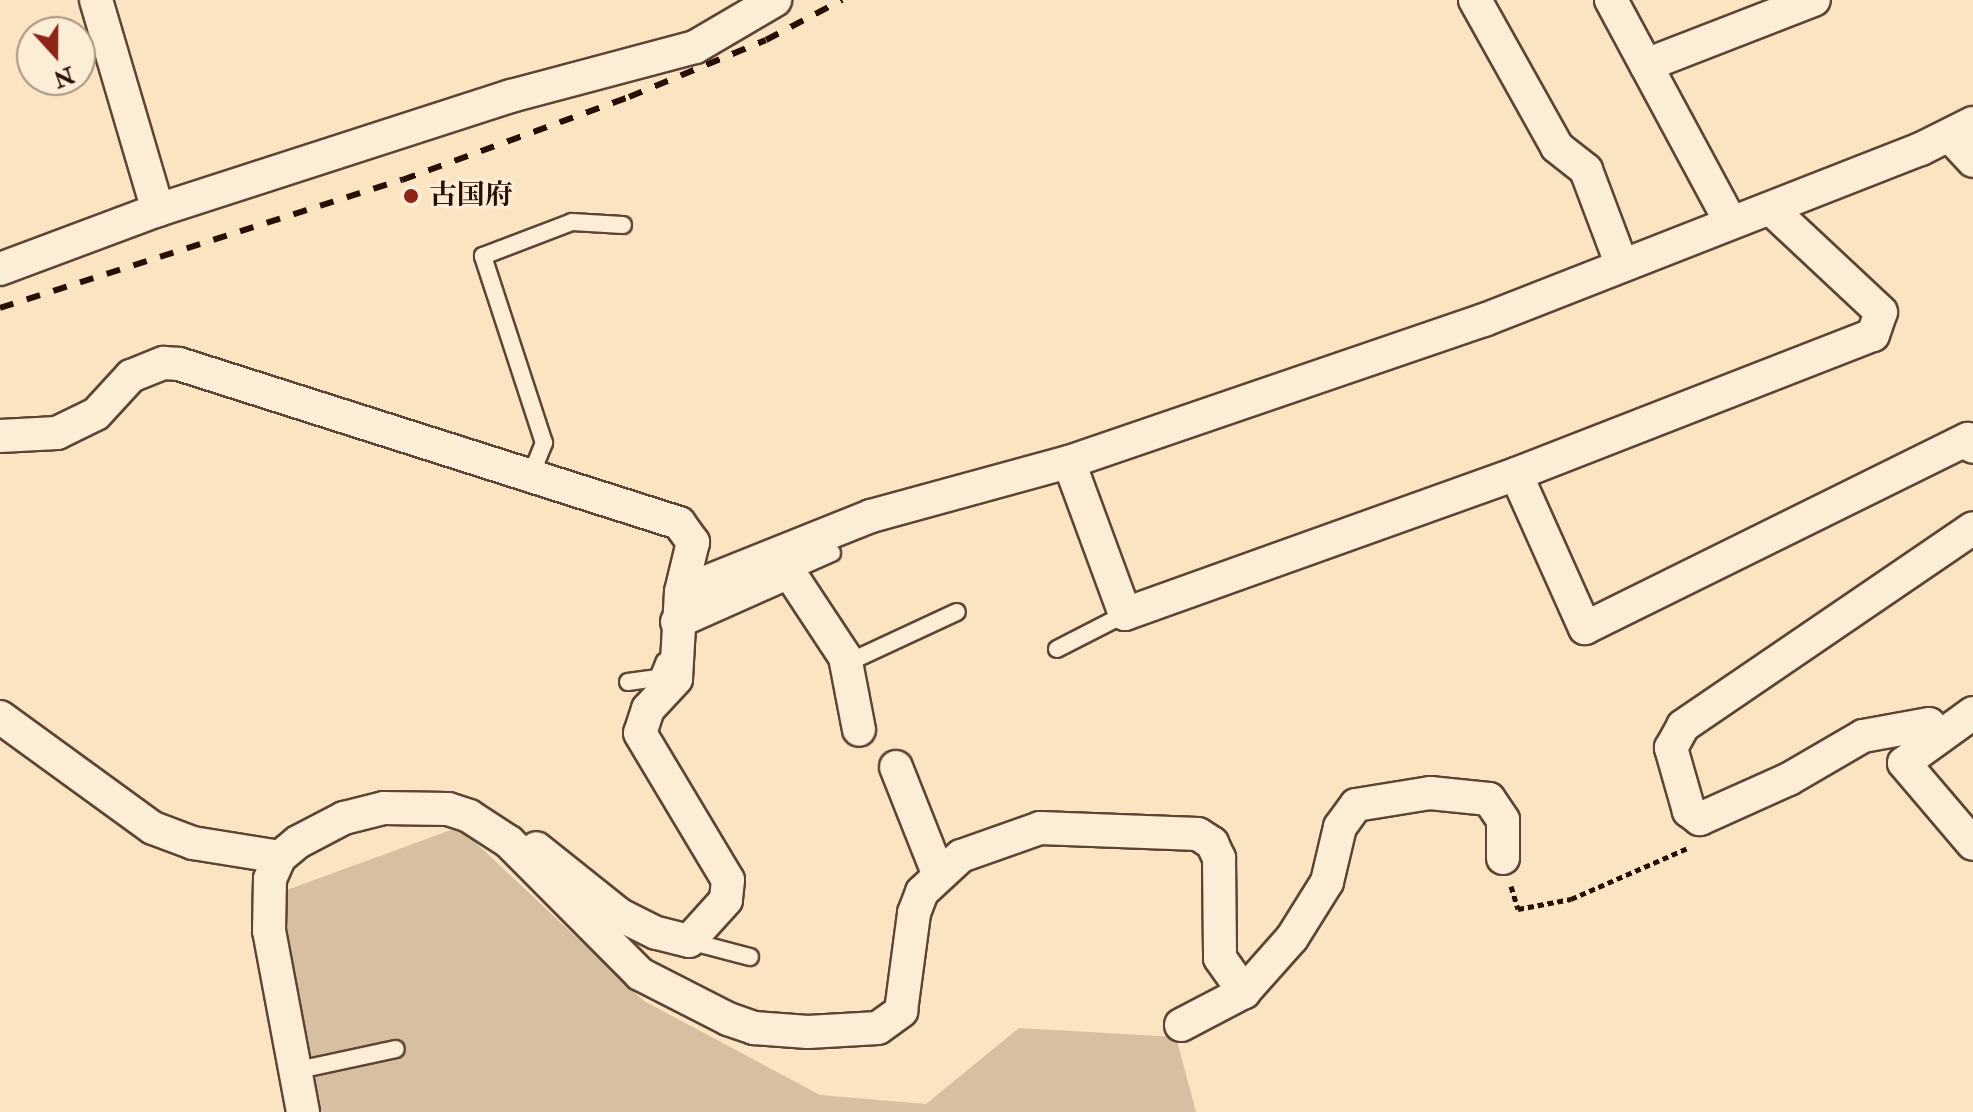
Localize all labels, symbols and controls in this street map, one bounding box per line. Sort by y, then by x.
north arrow [16,16,96,96]
text: N [50,60,78,93]
place label: 古国府 [429,179,513,213]
marker: 古国府 [400,185,422,207]

